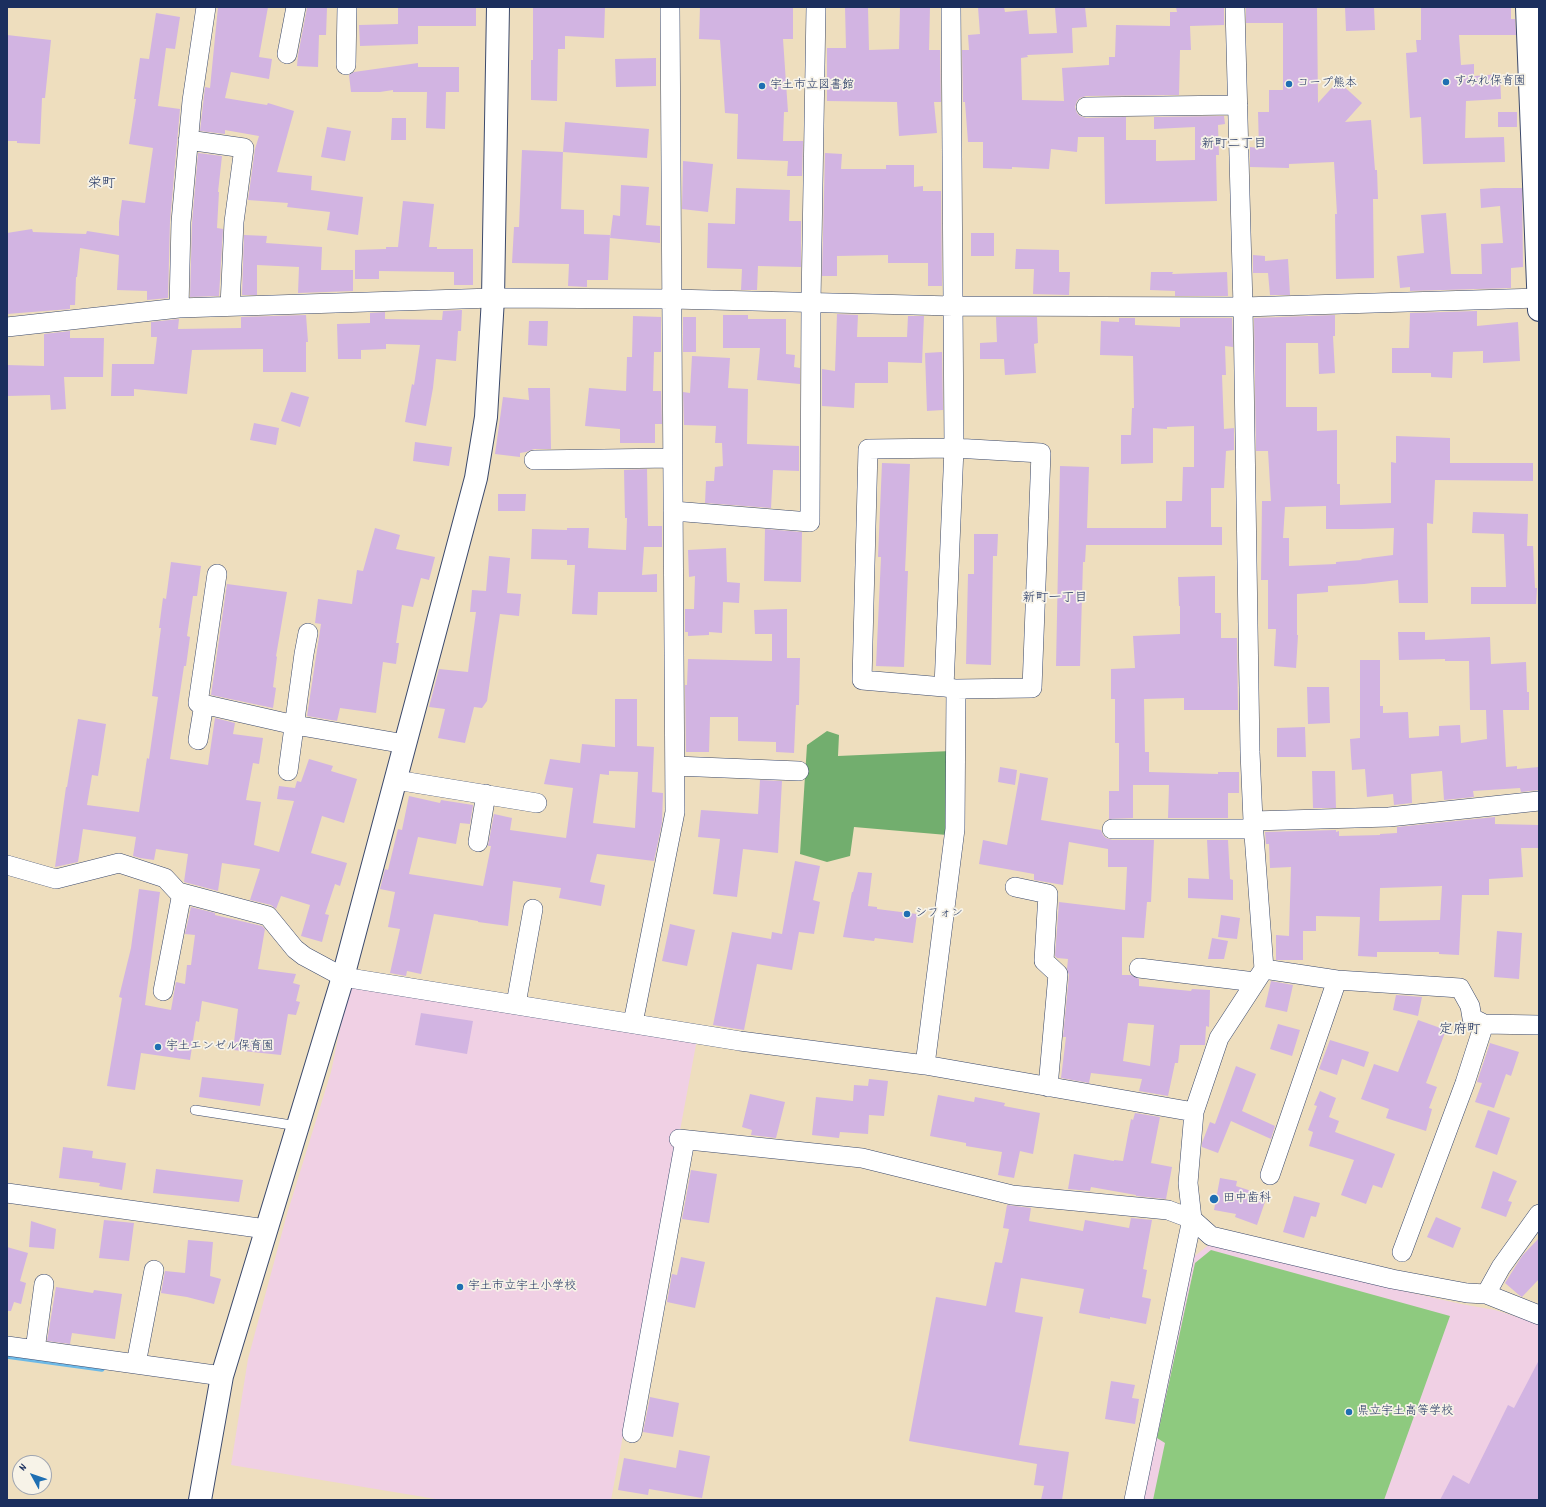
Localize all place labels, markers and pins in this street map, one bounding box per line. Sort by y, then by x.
place label: すみれ保育園 [1454,75,1526,89]
place label: コープ熊本 [1297,77,1357,91]
marker: すみれ保育園 [1441,77,1451,87]
place label: 宇土市立図書館 [770,79,854,93]
marker: コープ熊本 [1284,79,1294,89]
marker: 宇土市立図書館 [757,81,767,91]
place label: シフォン [915,907,963,921]
marker: シフォン [902,909,912,919]
place label: 宇土エンゼル保育園 [166,1040,274,1054]
marker: 宇土エンゼル保育園 [153,1042,163,1052]
place label: 田中歯科 [1223,1192,1271,1206]
marker: 田中歯科 [1208,1193,1220,1205]
place label: 宇土市立宇土小学校 [468,1280,576,1294]
marker: 宇土市立宇土小学校 [455,1282,465,1292]
place label: 県立宇土高等学校 [1357,1405,1453,1419]
marker: 県立宇土高等学校 [1344,1407,1354,1417]

